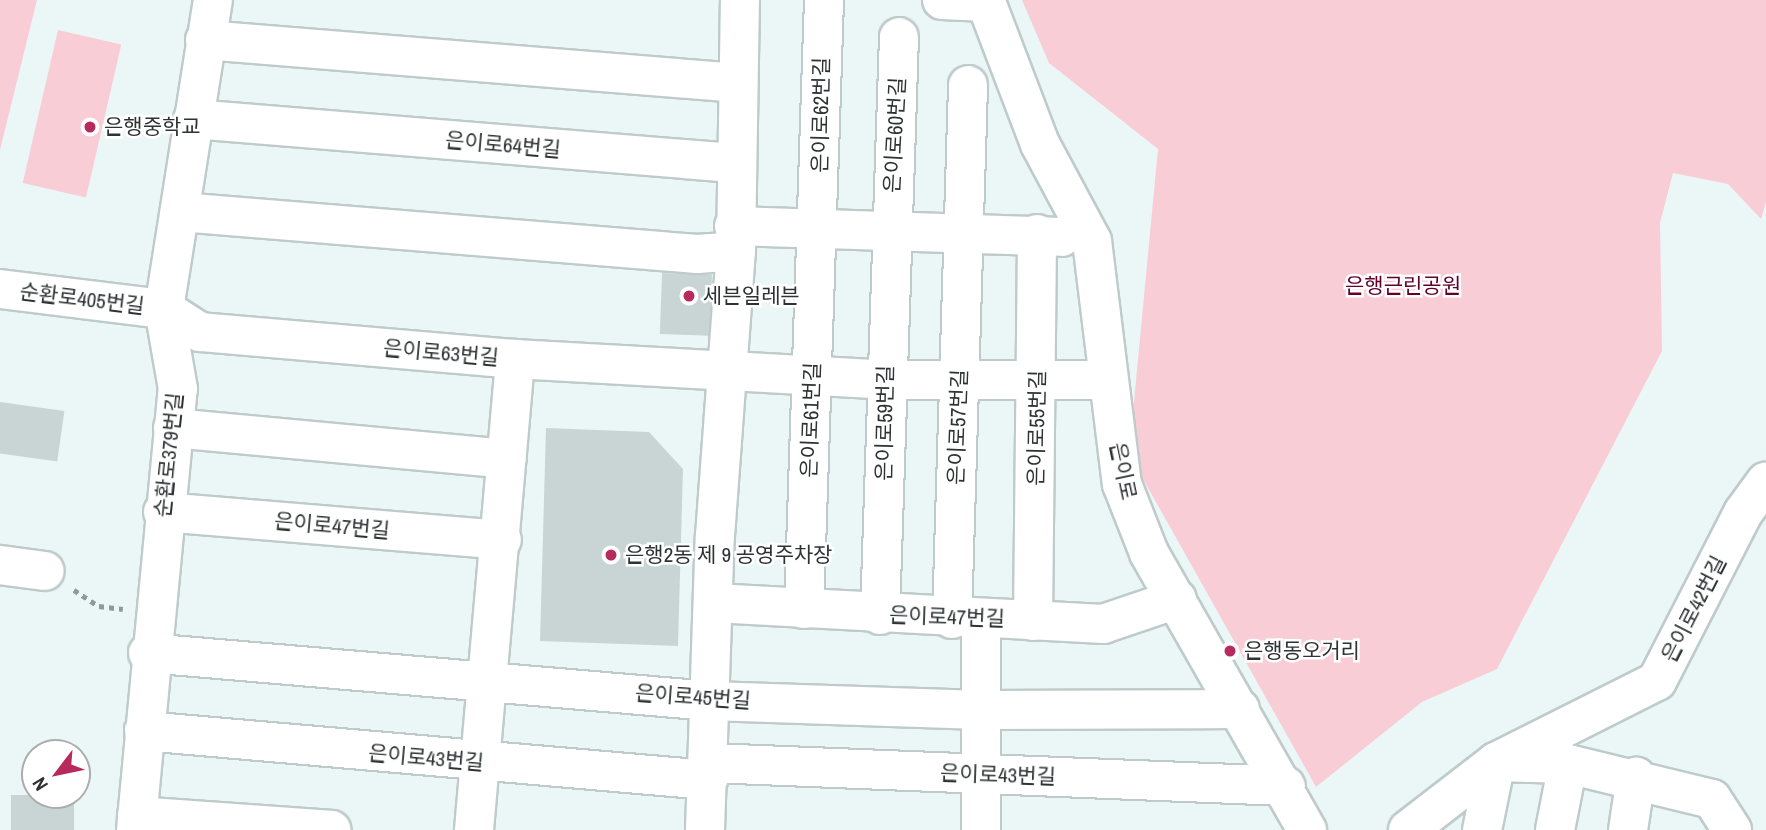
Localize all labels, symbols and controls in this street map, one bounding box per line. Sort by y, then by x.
street label: 은이로62번길 [807,57,835,173]
street label: 은이로60번길 [879,77,911,193]
place label: 은행중학교 [104,114,201,140]
marker: 은행중학교 [82,119,98,135]
street label: 은이로64번길 [444,127,562,163]
park label: 은행근린공원 [1345,273,1461,299]
street label: 순환로405번길 [18,279,146,319]
place label: 세븐일레븐 [703,283,800,309]
marker: 세븐일레븐 [681,288,697,304]
street label: 은이로63번길 [382,335,500,371]
street label: 은이로61번길 [796,362,826,478]
street label: 은이로59번길 [871,365,899,481]
street label: 은이로57번길 [943,369,973,485]
street label: 은이로55번길 [1023,370,1051,486]
street label: 순환로379번길 [150,391,188,519]
street label: 은이로 [1105,440,1141,502]
street label: 은이로47번길 [273,508,391,544]
place label: 은행2동 제 9 공영주차장 [625,542,832,568]
marker: 은행2동 제 9 공영주차장 [603,547,619,563]
street label: 은이로42번길 [1656,552,1732,666]
street label: 은이로47번길 [889,602,1005,632]
place label: 은행동오거리 [1244,638,1360,664]
marker: 은행동오거리 [1222,643,1238,659]
street label: 은이로45번길 [634,680,752,714]
north arrow [21,739,91,809]
street label: 은이로43번길 [367,740,485,776]
street label: 은이로43번길 [940,760,1056,790]
text: N [26,772,54,796]

